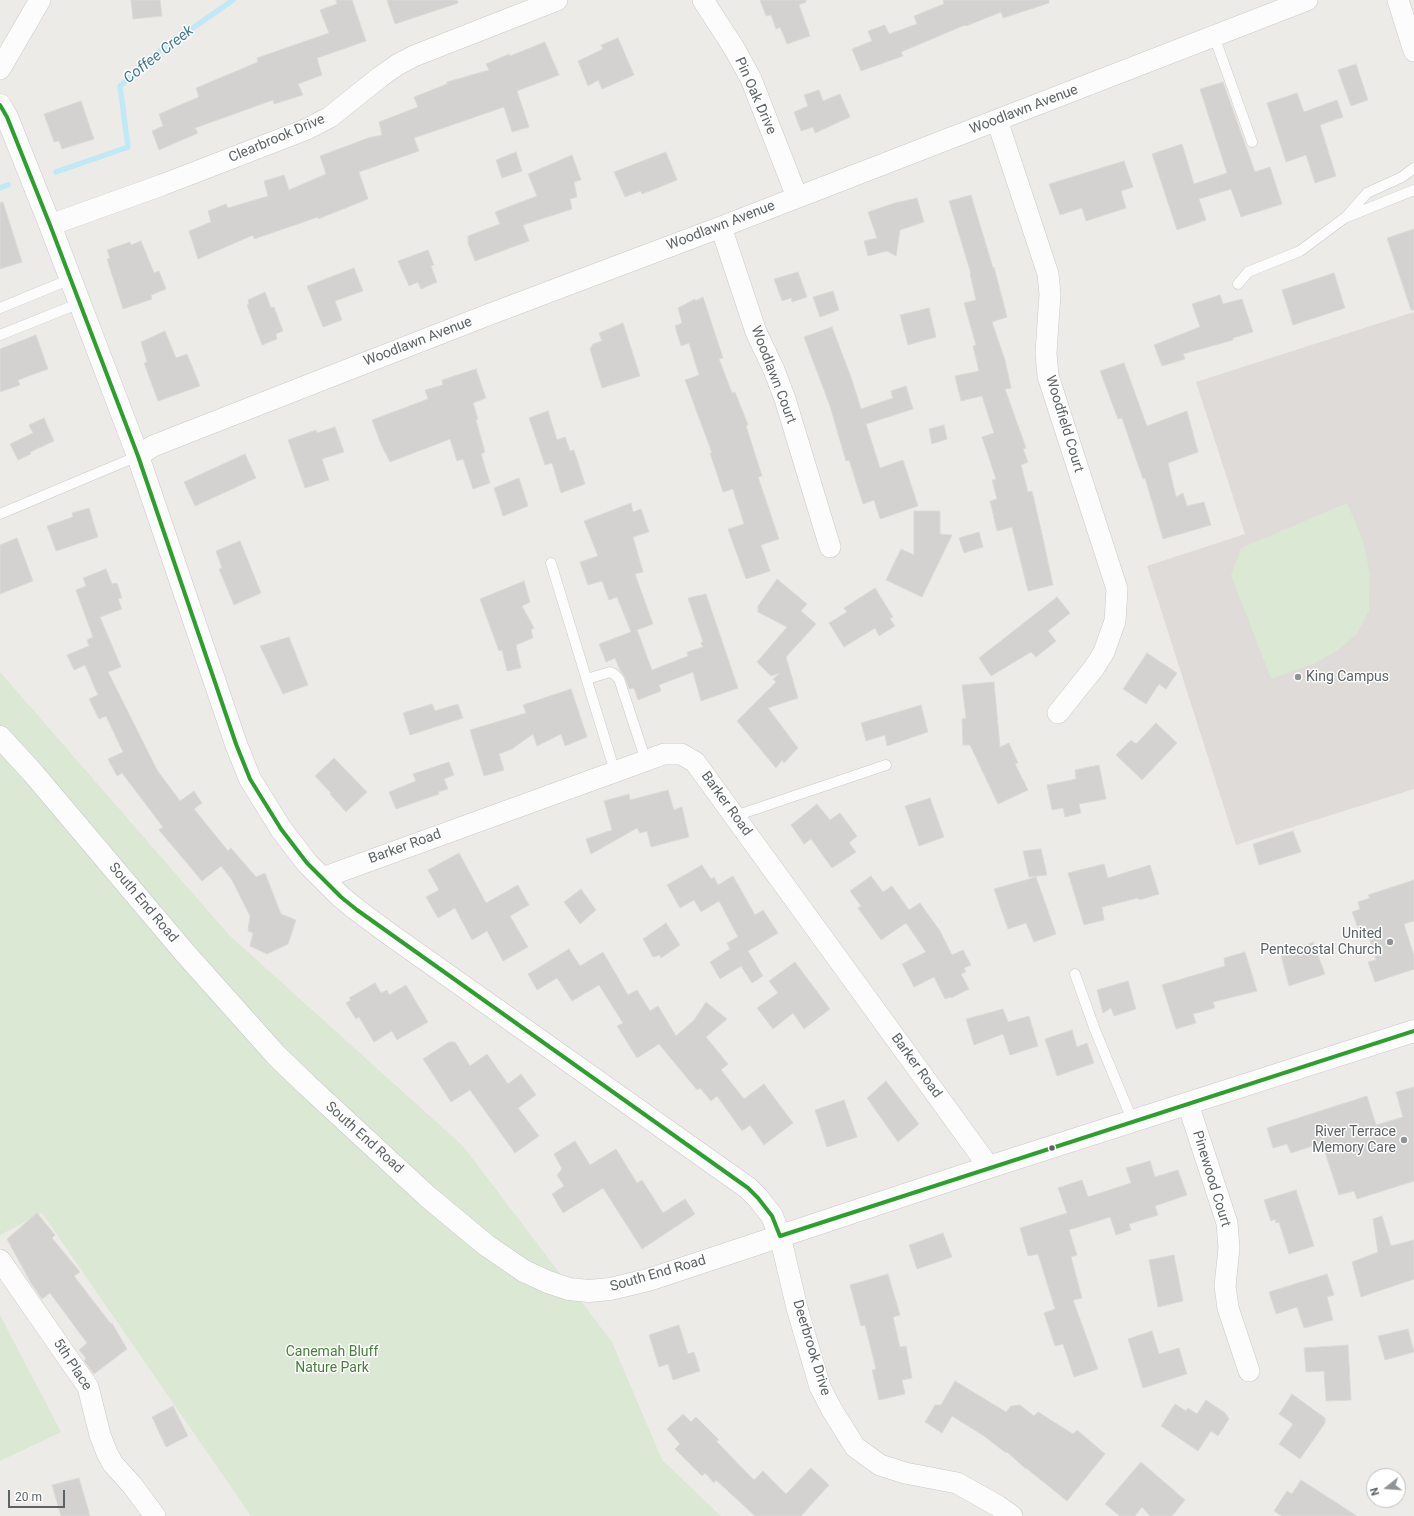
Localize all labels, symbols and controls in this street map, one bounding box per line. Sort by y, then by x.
water label: Coffee Creek [120,22,198,88]
street label: Pin Oak Drive [731,55,779,137]
street label: Woodlawn Avenue [967,82,1081,138]
street label: Clearbrook Drive [226,111,328,167]
street label: Woodlawn Avenue [664,198,778,254]
street label: Woodlawn Avenue [361,314,475,370]
street label: Woodlawn Court [747,324,799,426]
street label: Woodfield Court [1041,373,1087,475]
place label: King Campus [1306,669,1389,685]
marker: King Campus [1293,672,1303,682]
street label: Barker Road [697,768,755,840]
street label: Barker Road [367,826,443,868]
street label: South End Road [105,860,181,946]
place label: United Pentecostal Church [1260,926,1382,958]
marker: United Pentecostal Church [1385,937,1395,947]
street label: Barker Road [887,1030,945,1102]
street label: South End Road [322,1099,406,1177]
place label: River Terrace Memory Care [1312,1124,1396,1156]
street label: Pinewood Court [1188,1129,1234,1229]
marker: River Terrace Memory Care [1399,1135,1409,1145]
unlabelled marker [1047,1143,1057,1153]
street label: South End Road [608,1252,708,1296]
street label: Deerbrook Drive [788,1298,834,1398]
street label: 5th Place [49,1336,95,1394]
park label: Canemah Bluff Nature Park [286,1344,378,1376]
north arrow [1366,1468,1406,1508]
scale bar [10,1482,67,1508]
text: N [1368,1486,1382,1497]
text: 20 m [15,1490,42,1504]

